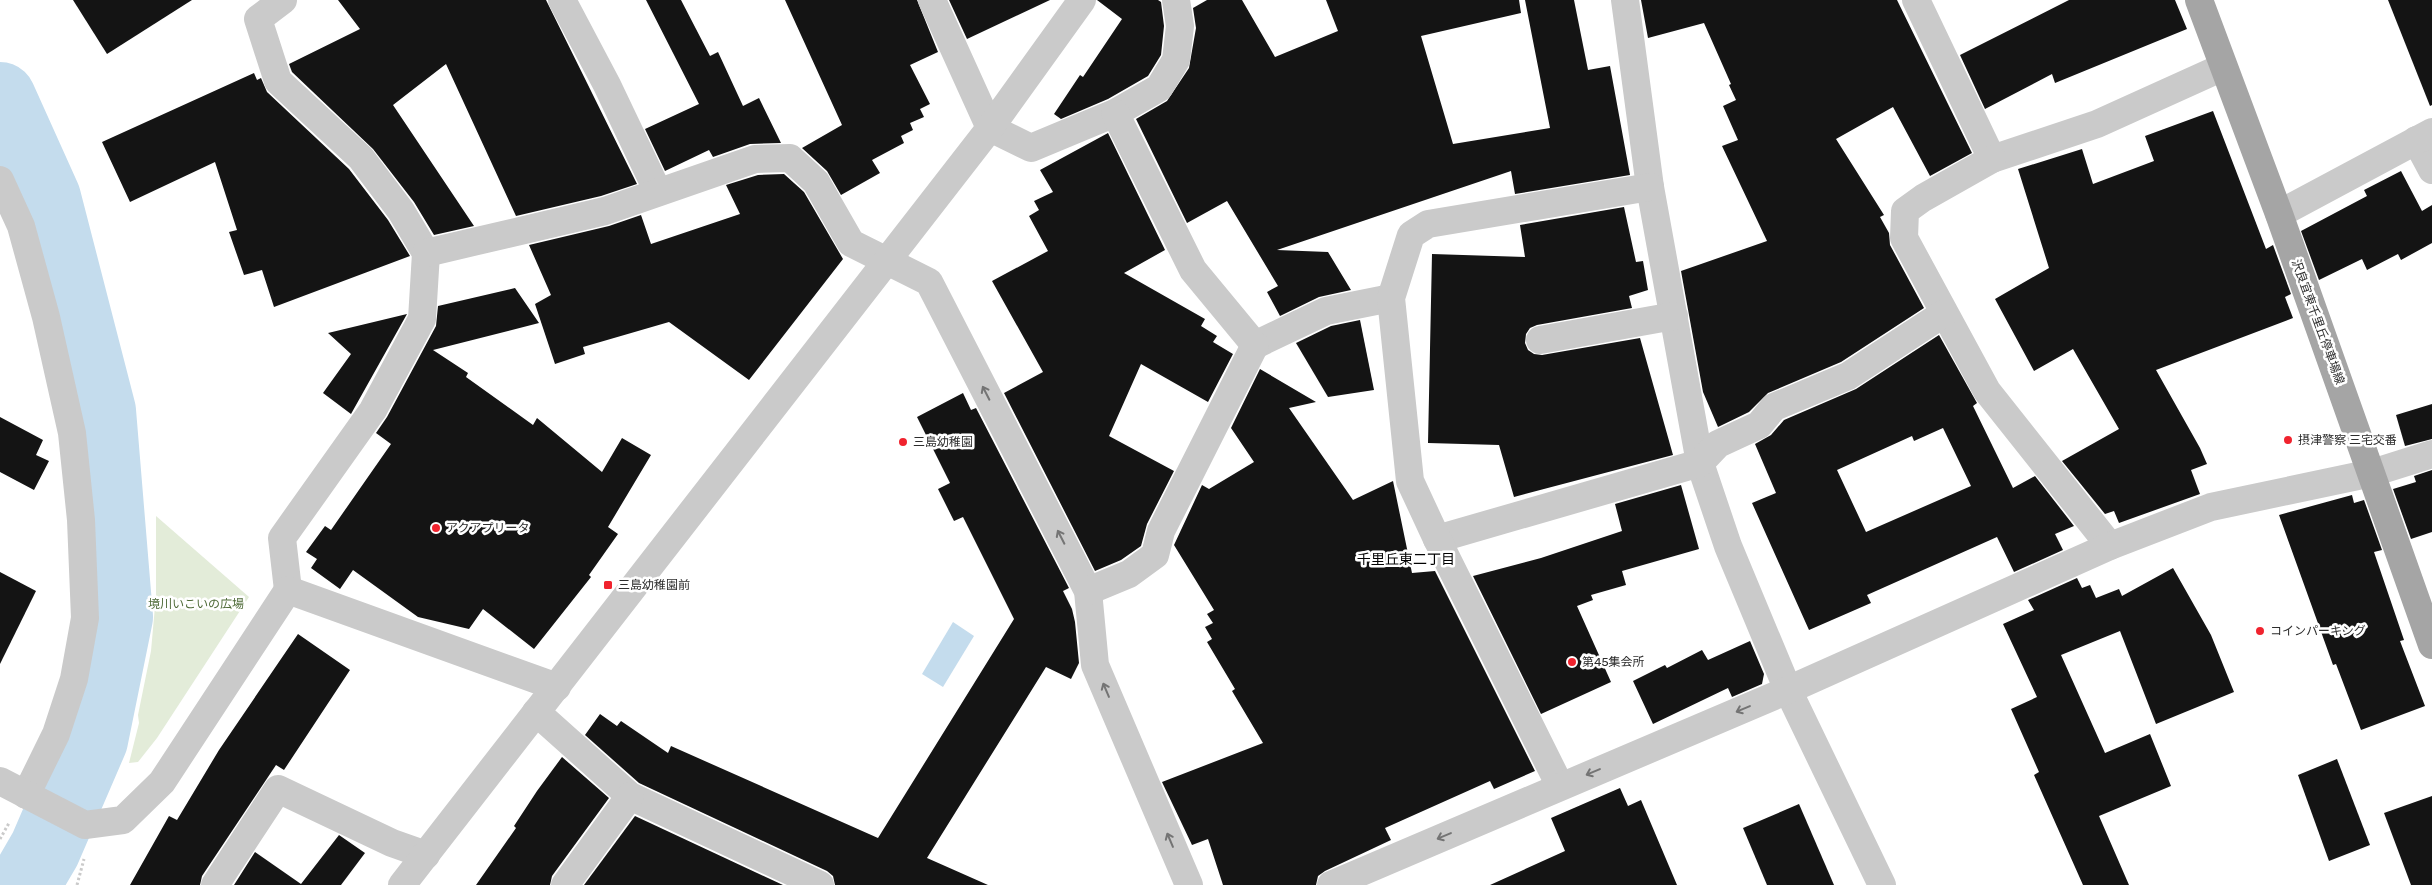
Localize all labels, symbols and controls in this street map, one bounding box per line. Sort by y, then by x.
street label: 沢良宜東千里丘停車場線 [2289,258,2347,386]
one-way arrow [981,386,990,401]
place label: 摂津警察 三宅交番 [2298,433,2397,447]
marker: 摂津警察 三宅交番 [2282,434,2294,446]
place label: 三島幼稚園 [913,435,973,449]
marker: 三島幼稚園 [897,436,909,448]
place label: アクアプリータ [446,521,529,535]
marker: アクアプリータ [430,522,442,534]
one-way arrow [1056,530,1065,545]
district label: 千里丘東二丁目 [1357,551,1455,568]
place label: 三島幼稚園前 [618,578,690,592]
marker: 三島幼稚園前 [602,579,614,591]
park label: 境川いこいの広場 [148,597,244,611]
place label: コインパーキング [2270,624,2366,638]
marker: コインパーキング [2254,625,2266,637]
place label: 第45集会所 [1582,655,1645,669]
marker: 第45集会所 [1566,656,1578,668]
one-way arrow [1101,683,1110,698]
one-way arrow [1736,705,1751,715]
one-way arrow [1586,768,1601,778]
one-way arrow [1437,832,1452,842]
one-way arrow [1164,833,1174,848]

